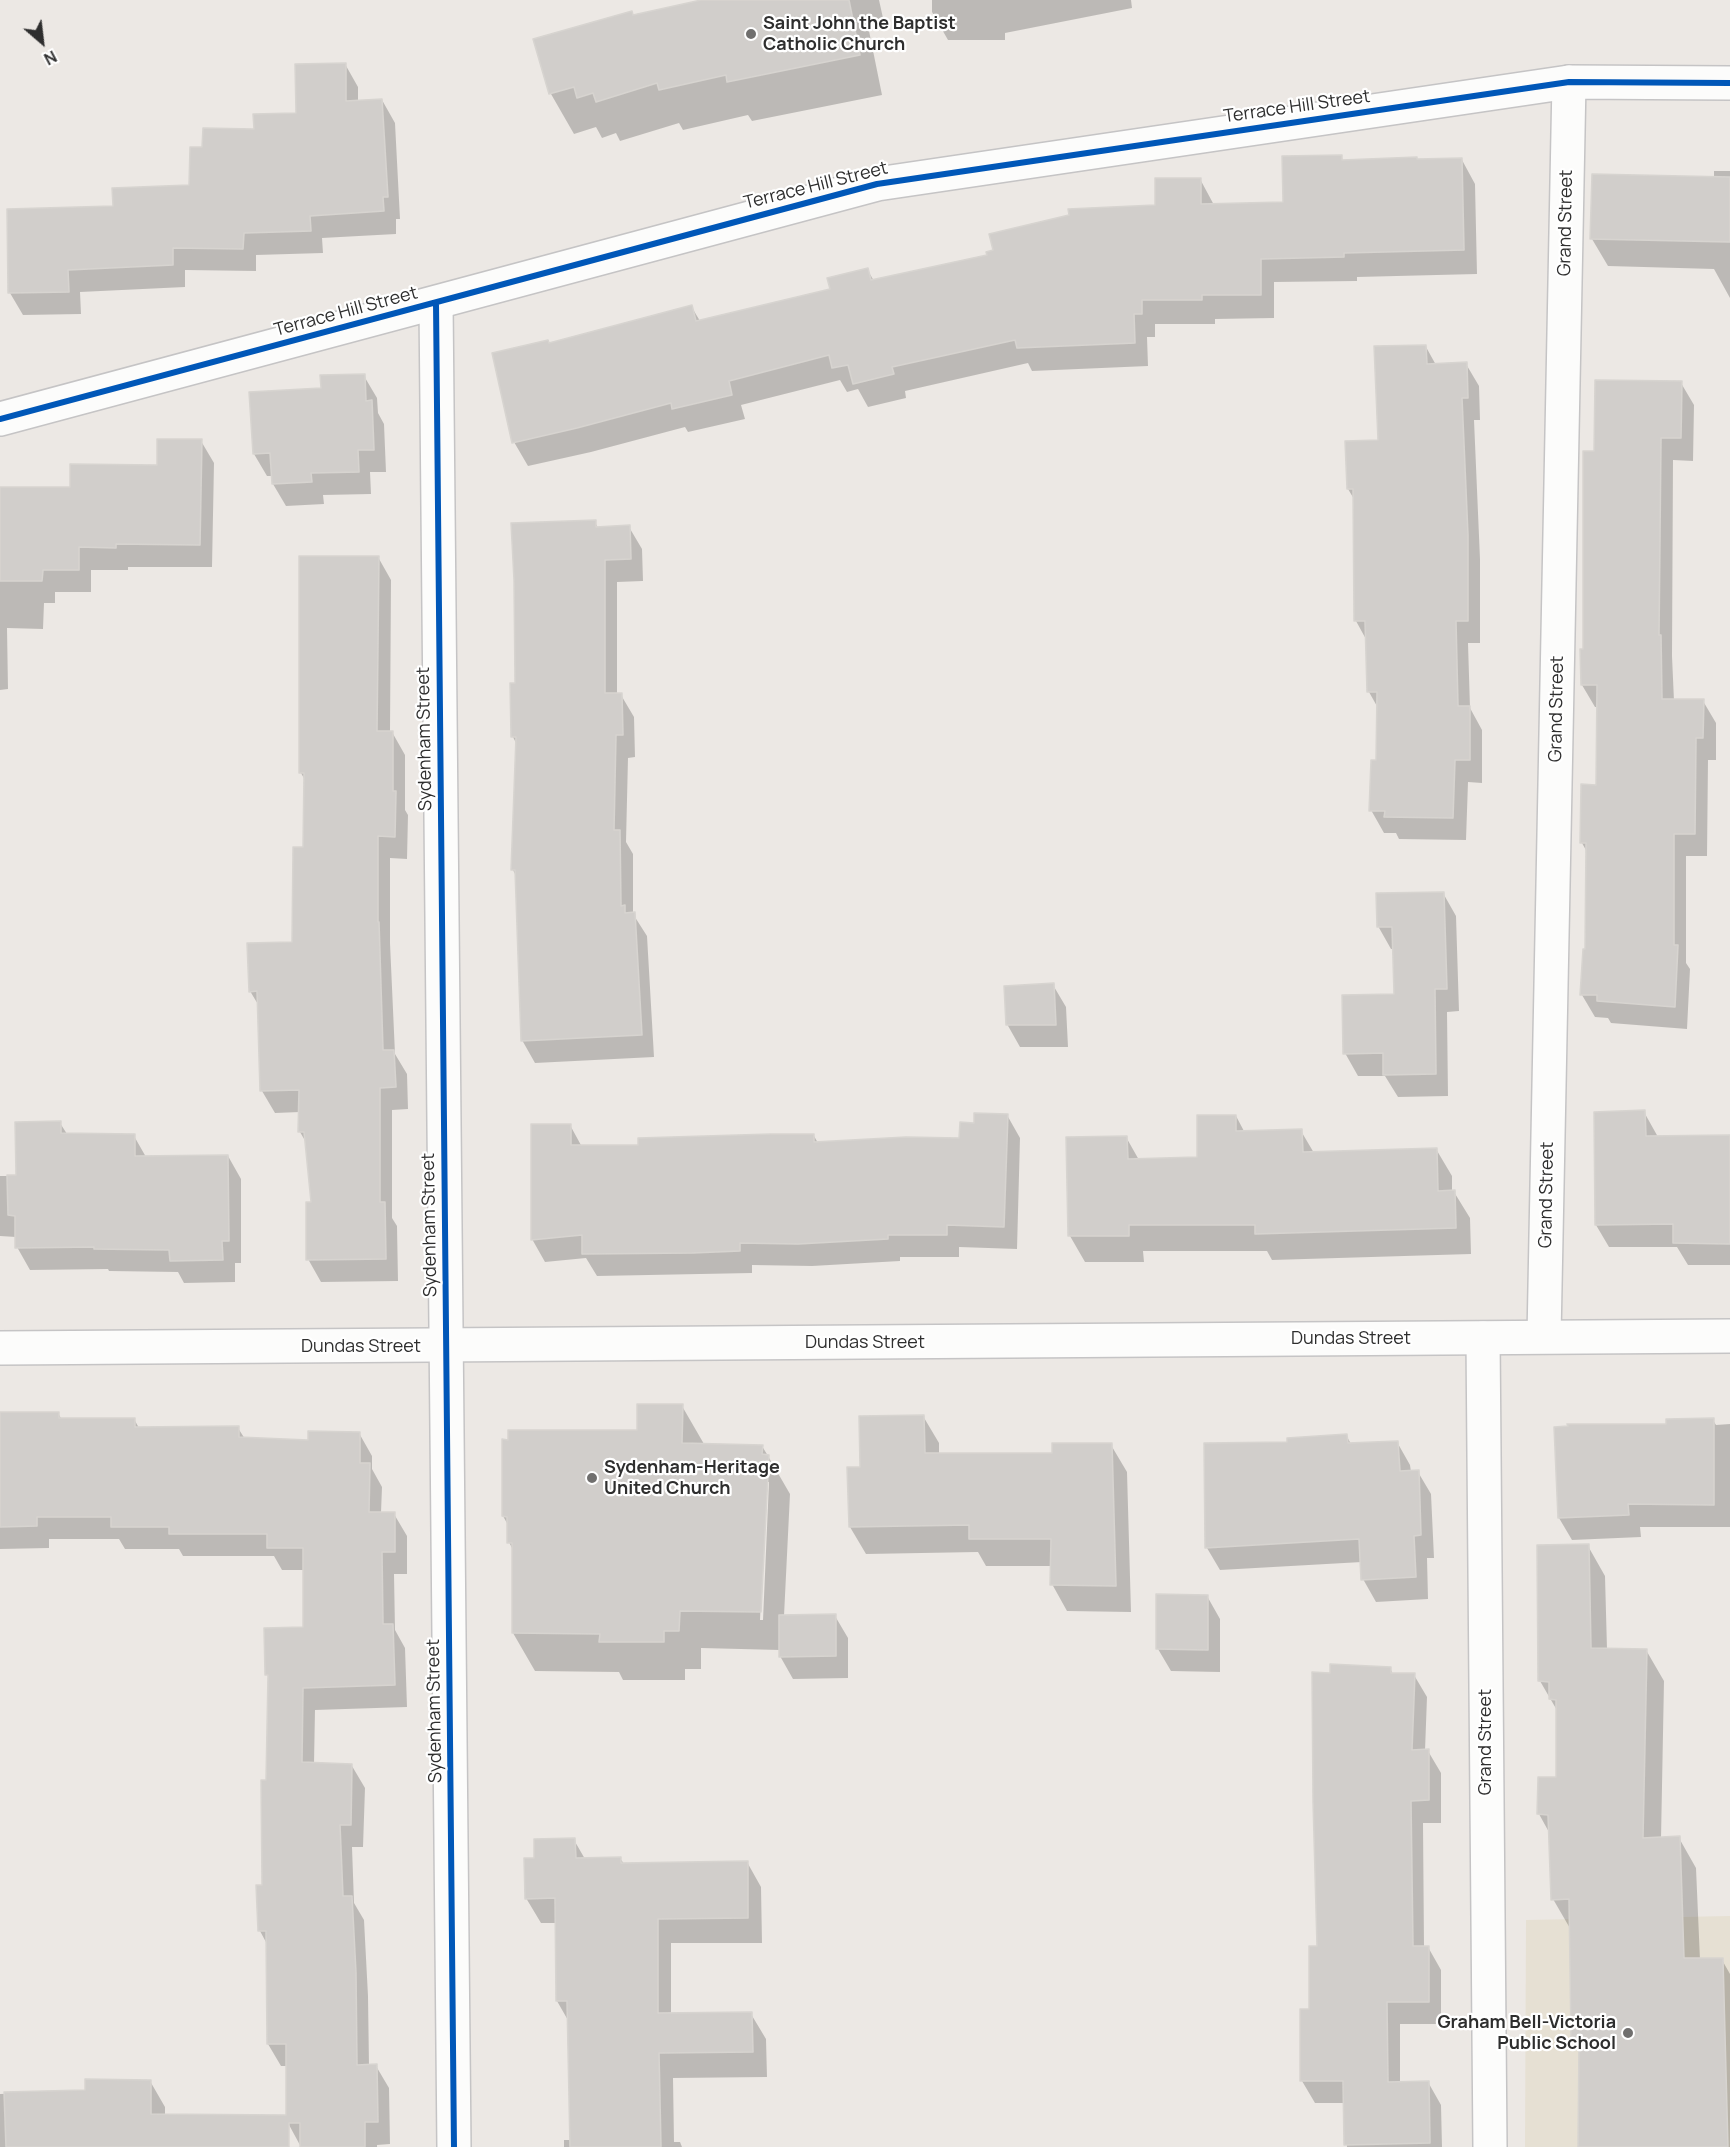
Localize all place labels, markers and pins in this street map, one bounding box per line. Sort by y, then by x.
place label: Saint John the Baptist Catholic Church [763,13,956,56]
marker: Saint John the Baptist Catholic Church [744,27,758,41]
place label: Sydenham-Heritage United Church [604,1457,780,1500]
marker: Sydenham-Heritage United Church [585,1471,599,1485]
place label: Graham Bell-Victoria Public School [1437,2012,1616,2054]
marker: Graham Bell-Victoria Public School [1621,2026,1635,2040]

